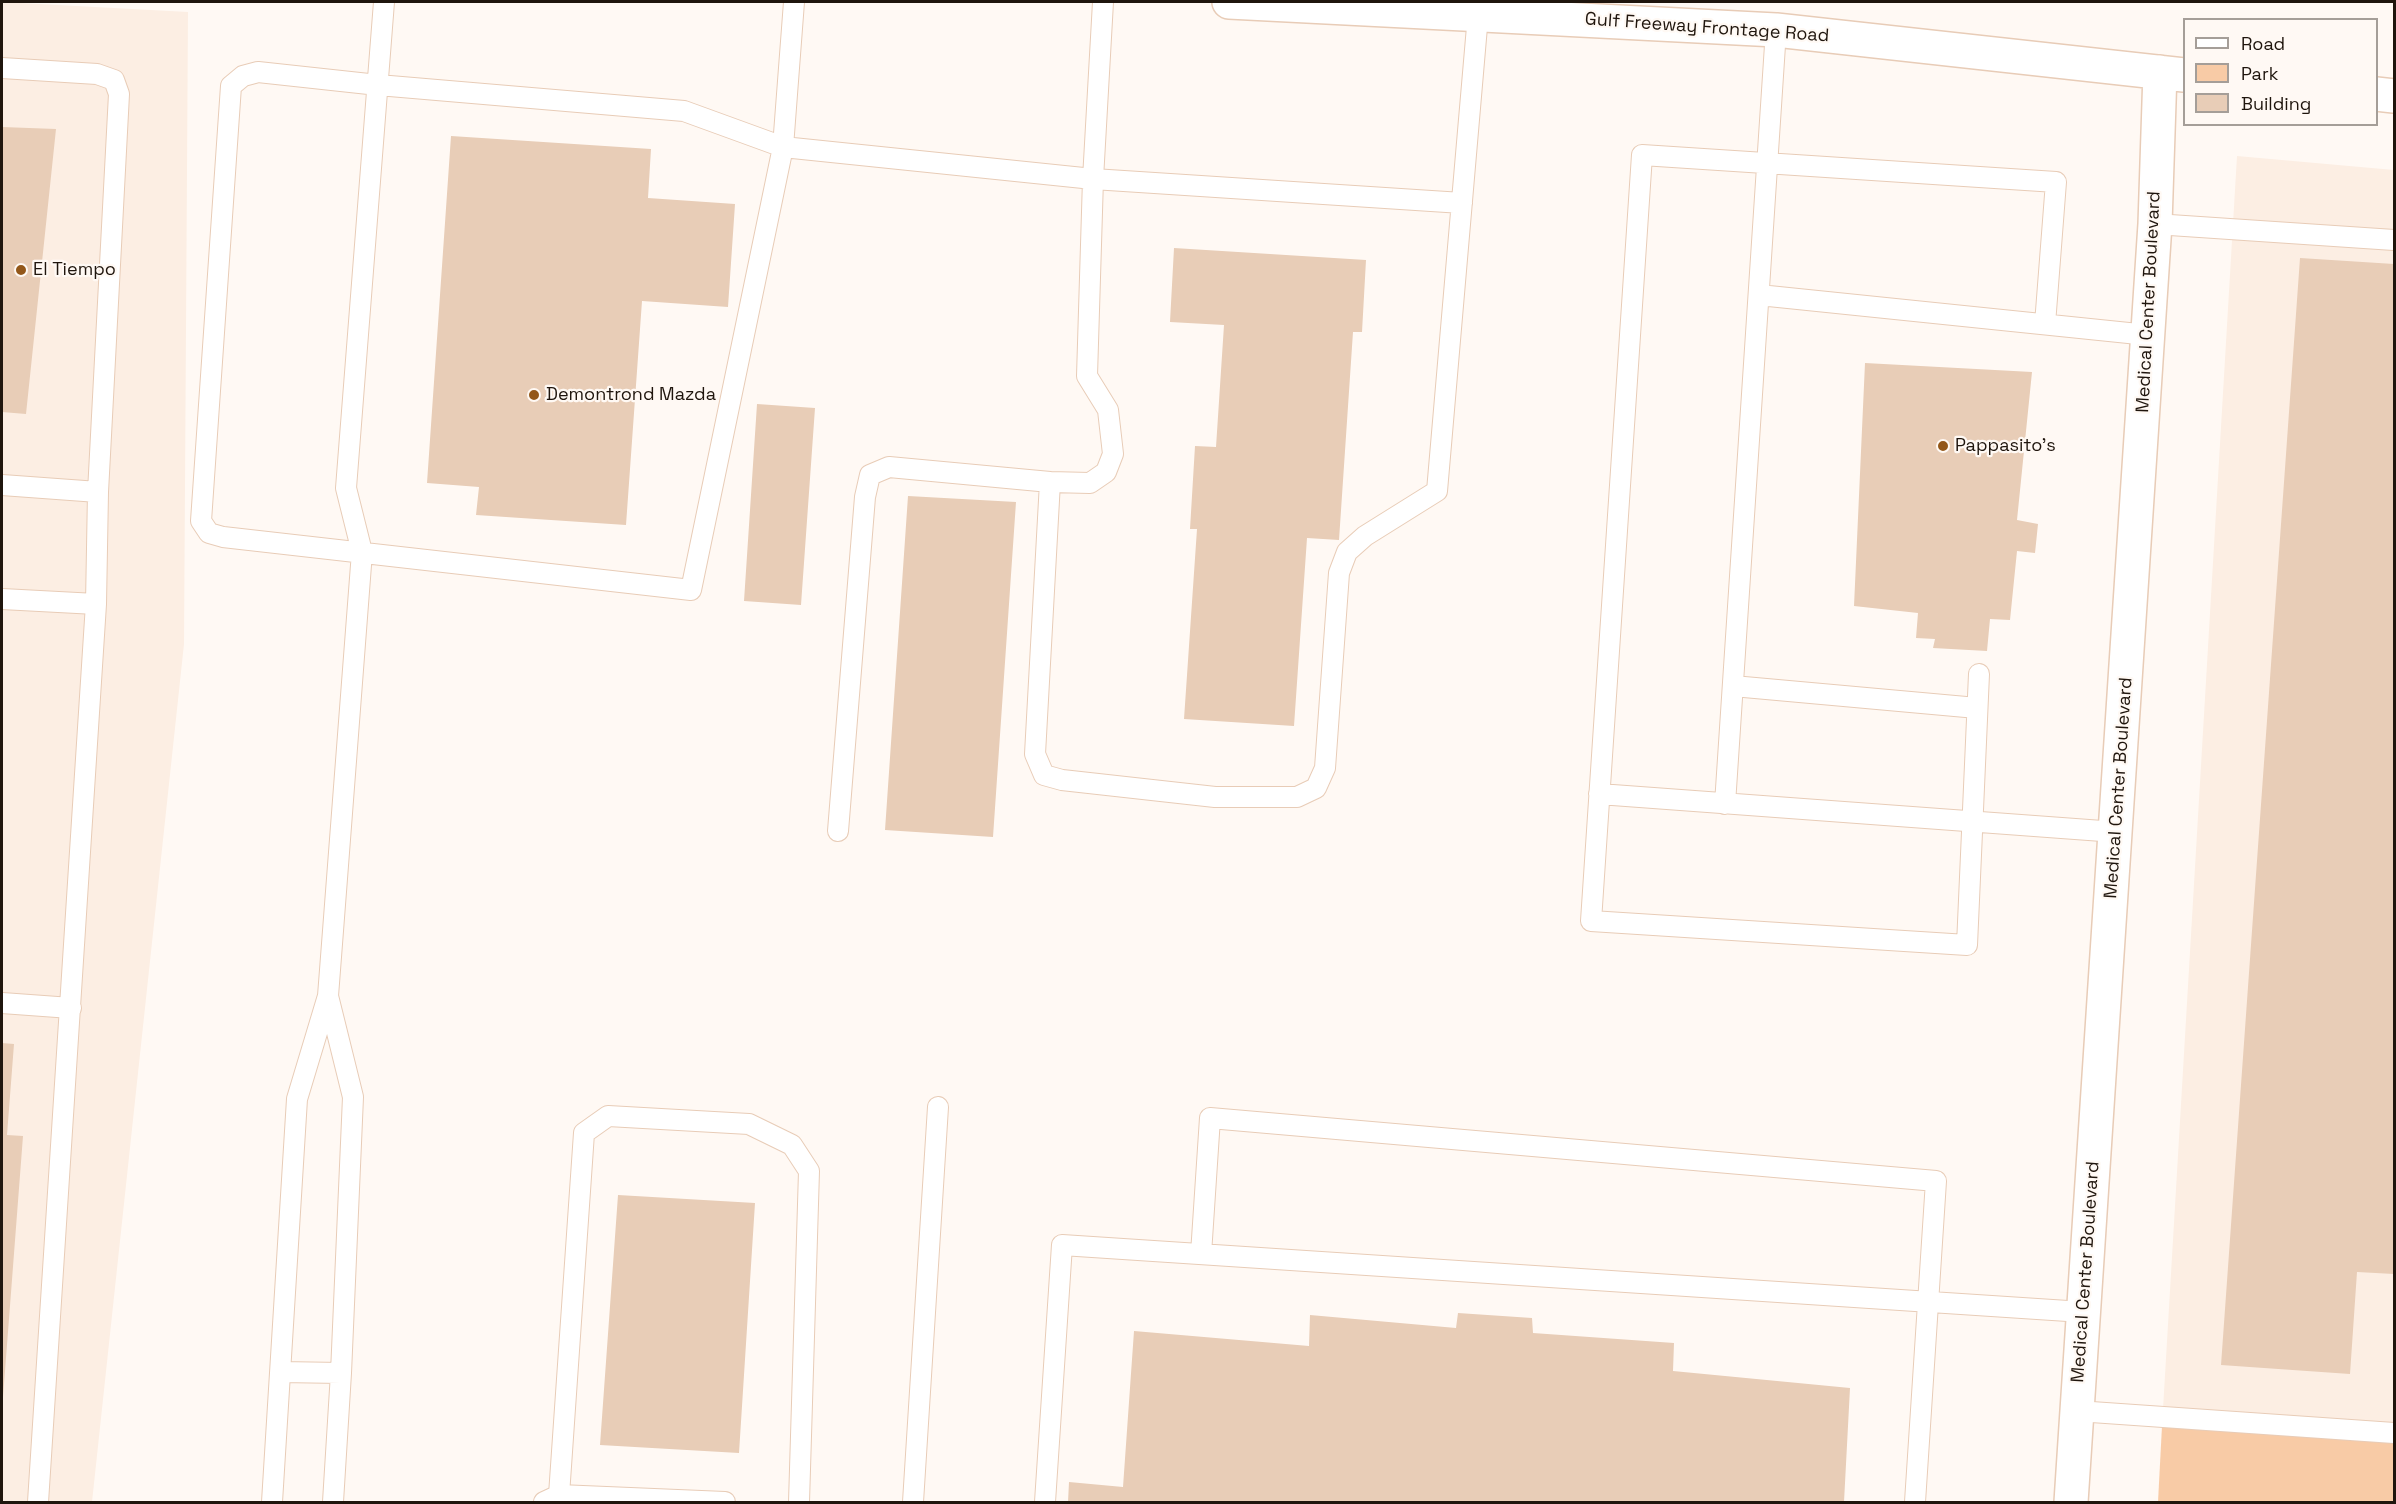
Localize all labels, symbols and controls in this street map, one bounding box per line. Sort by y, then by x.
street label: Gulf Freeway Frontage Road [1584,9,1830,47]
legend [2183,18,2378,126]
text: Road [2241,32,2285,55]
text: Park [2241,62,2278,85]
text: Building [2241,92,2311,115]
street label: Medical Center Boulevard [2132,191,2166,413]
place label: El Tiempo [33,259,116,281]
marker: El Tiempo [14,263,28,277]
place label: Demontrond Mazda [546,384,716,406]
marker: Demontrond Mazda [527,388,541,402]
place label: Pappasito's [1955,435,2056,457]
marker: Pappasito's [1936,439,1950,453]
street label: Medical Center Boulevard [2100,677,2138,899]
street label: Medical Center Boulevard [2067,1161,2105,1383]

